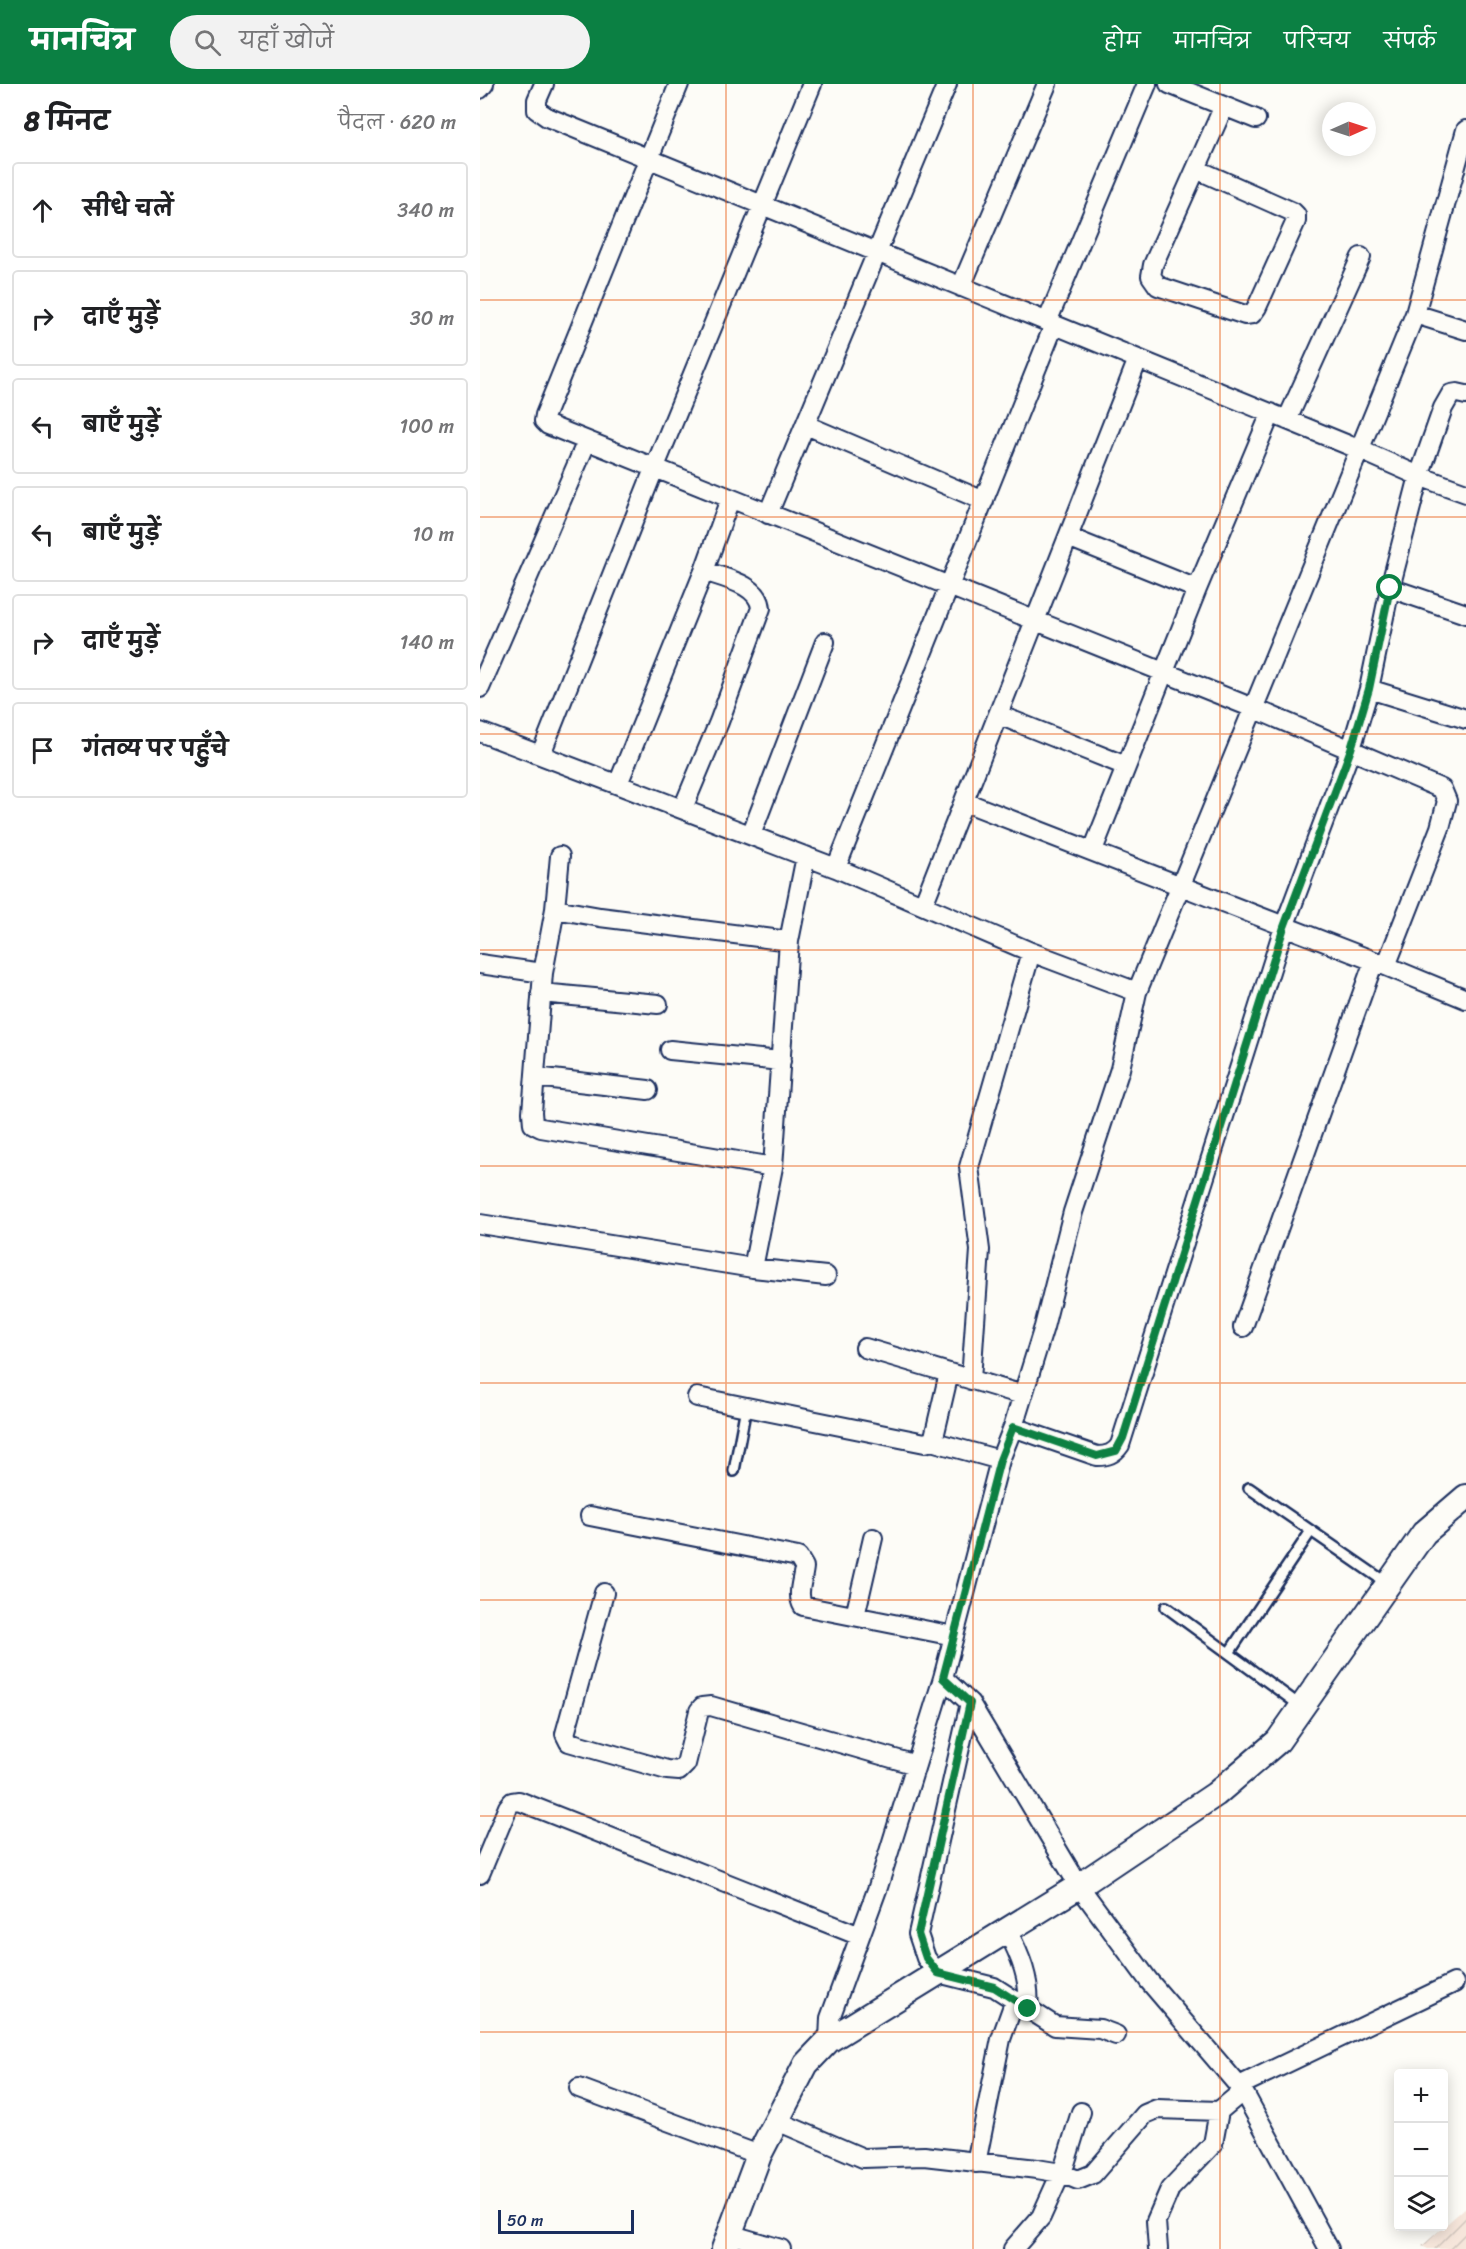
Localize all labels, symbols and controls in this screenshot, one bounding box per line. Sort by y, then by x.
search box [170,15,590,69]
text: मानचित्र [30,16,134,65]
text: यहाँ खोजें [239,21,334,60]
text: होम [1104,22,1141,60]
text: मानचित्र [1174,22,1251,60]
text: परिचय [1284,22,1350,60]
text: संपर्क [1383,22,1436,60]
icon: search [191,26,224,59]
text: 8 मिनट [24,98,110,144]
north arrow [1322,102,1376,156]
text: पैदल · 620 m [338,105,456,140]
text: सीधे चलें [83,189,173,228]
text: 340 m [397,193,454,228]
icon: ahead [26,194,59,227]
text: दाएँ मुड़ें [83,297,160,336]
text: 30 m [410,301,454,336]
icon: right [26,302,59,335]
text: बाएँ मुड़ें [83,405,160,444]
text: 100 m [400,409,454,444]
icon: left [26,410,59,443]
text: बाएँ मुड़ें [83,513,160,552]
text: 10 m [412,517,454,552]
icon: left [26,518,59,551]
route start [1376,574,1402,600]
text: दाएँ मुड़ें [83,621,160,660]
text: 140 m [400,625,454,660]
icon: right [26,626,59,659]
text: गंतव्य पर पहुँचे [83,729,228,768]
icon: arrive [26,734,59,767]
route end [1014,1995,1040,2021]
map controls [1394,2069,1448,2231]
button: + [1394,2069,1448,2123]
button: − [1394,2123,1448,2177]
button: layers [1394,2177,1448,2231]
text: 50 m [507,2206,543,2235]
scale bar [498,2207,634,2234]

